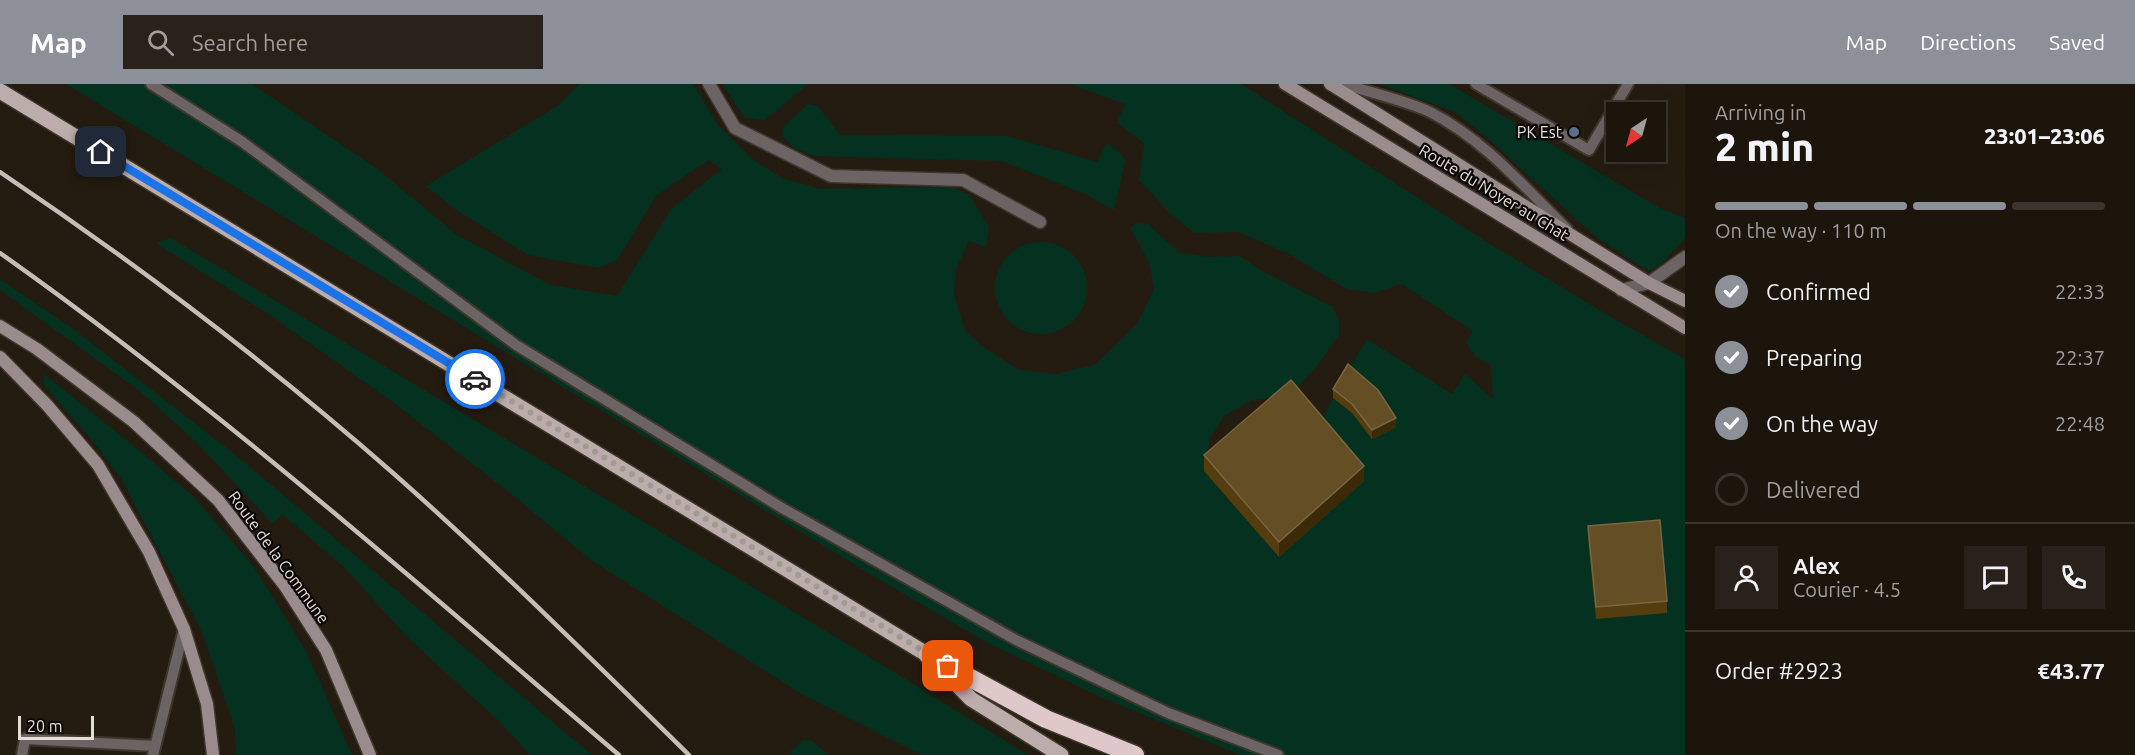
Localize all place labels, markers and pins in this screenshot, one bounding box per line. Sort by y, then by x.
place label: PK Est [1517,123,1563,141]
marker: PK Est [1567,125,1581,139]
pin [75,126,126,177]
pin [922,640,973,691]

